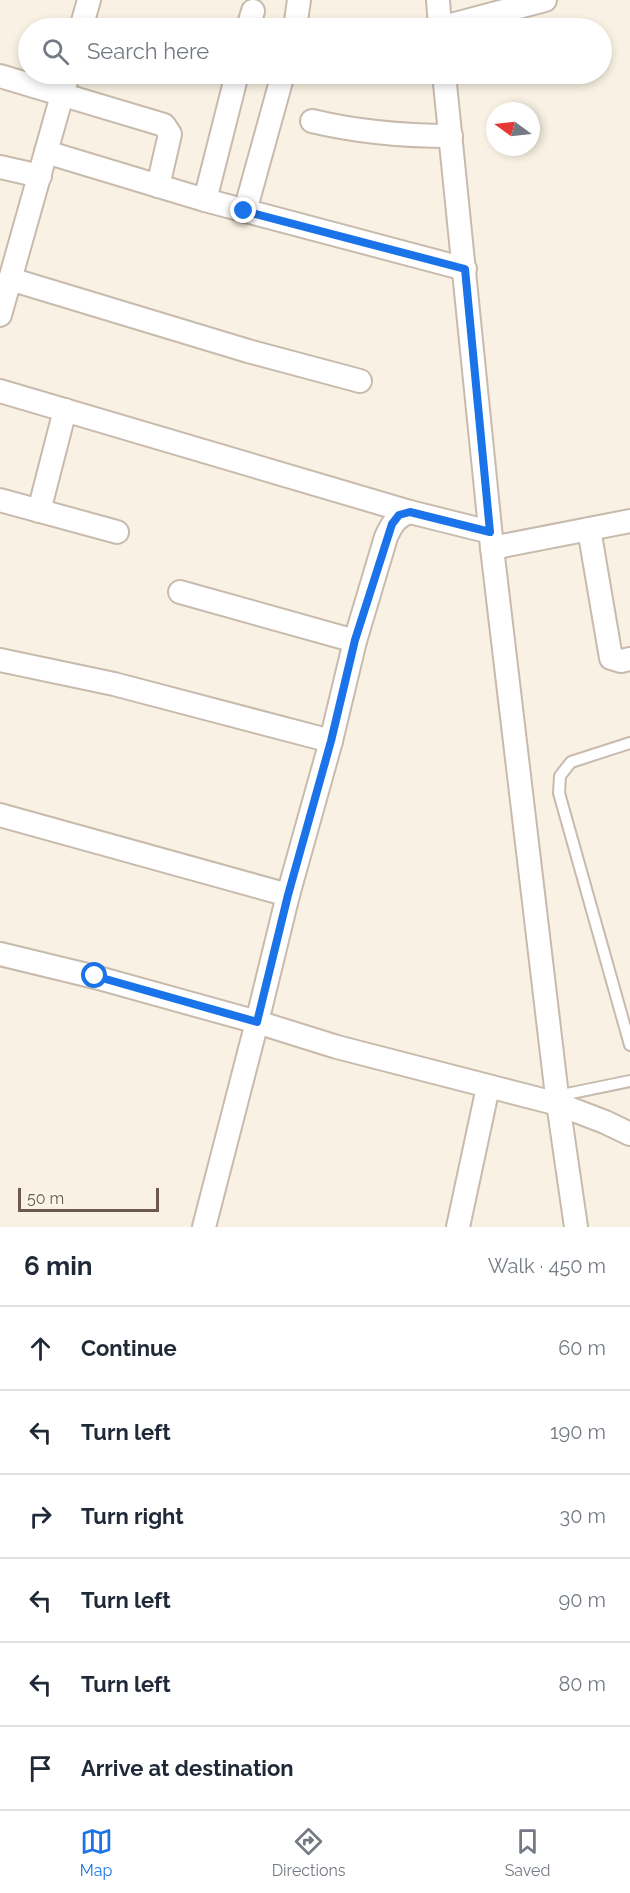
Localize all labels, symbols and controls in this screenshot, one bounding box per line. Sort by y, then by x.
search box [18,18,612,84]
icon: search [39,35,72,68]
text: Search here [87,38,209,64]
north arrow [486,102,540,156]
route end [230,197,256,223]
route start [81,962,107,988]
scale bar [18,1185,159,1212]
text: 50 m [27,1189,64,1208]
text: 6 min [24,1251,93,1281]
text: Walk · 450 m [488,1254,606,1278]
icon: ahead [24,1332,57,1365]
text: Continue [81,1335,177,1361]
text: 60 m [558,1336,606,1360]
icon: left [24,1416,57,1449]
text: Turn left [81,1419,171,1445]
text: 190 m [550,1420,606,1444]
icon: right [24,1500,57,1533]
text: Turn right [81,1503,184,1529]
text: 30 m [560,1504,606,1528]
icon: left [24,1584,57,1617]
text: Turn left [81,1587,171,1613]
text: 90 m [559,1588,606,1612]
icon: left [24,1668,57,1701]
text: Turn left [81,1671,171,1697]
text: 80 m [558,1672,606,1696]
icon: arrive [24,1752,57,1785]
text: Arrive at destination [81,1755,294,1781]
tab: Map [80,1825,113,1880]
tab: Directions [272,1825,346,1880]
tab: Saved [505,1825,550,1880]

